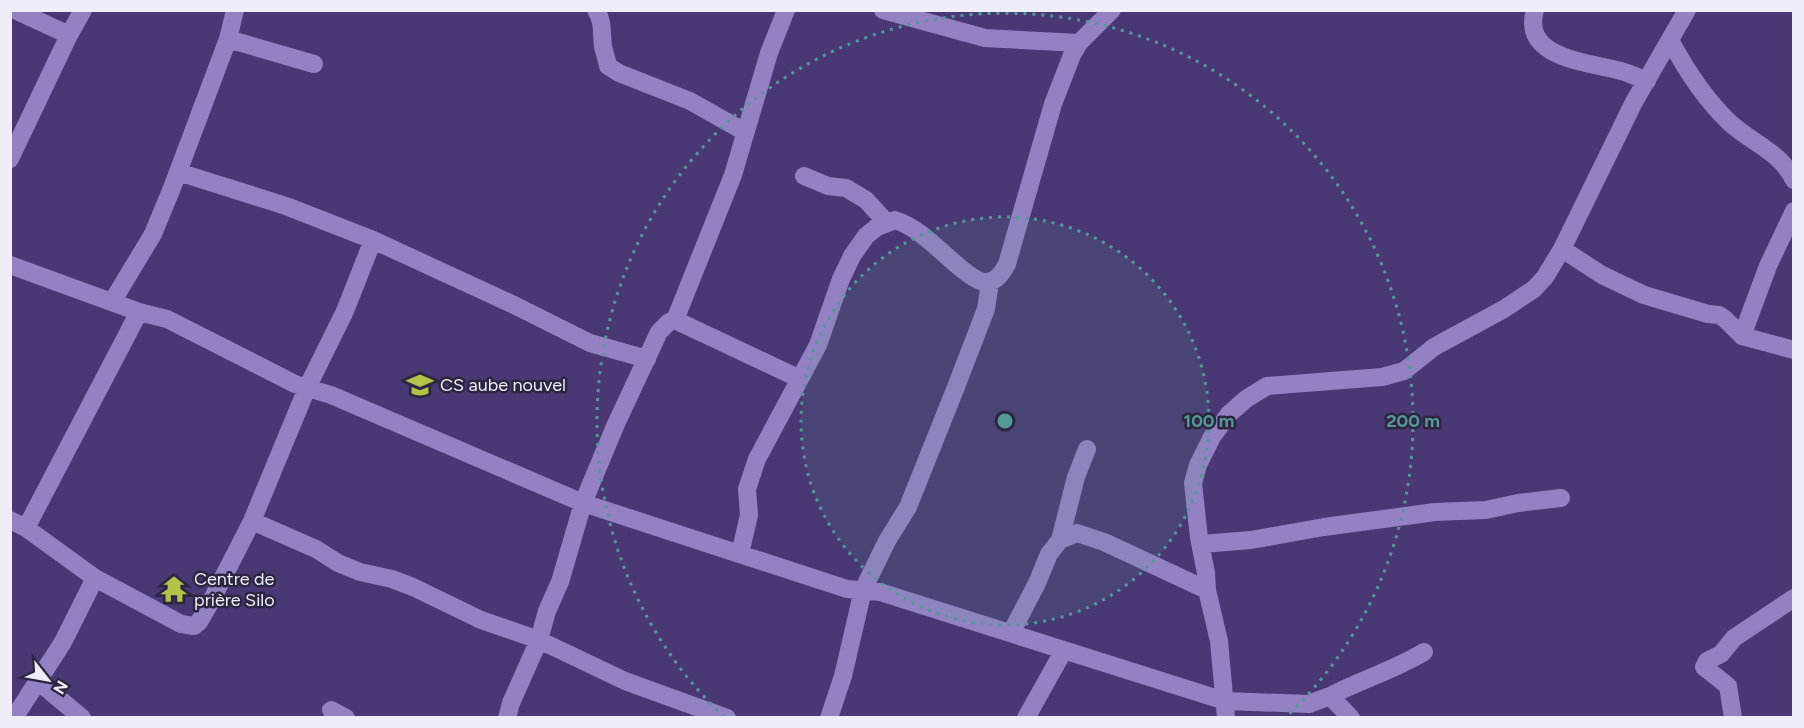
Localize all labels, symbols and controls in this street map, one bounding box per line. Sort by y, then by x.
school or university icon: CS aube nouvel [405,370,435,400]
place label: CS aube nouvel [440,374,566,396]
text: 100 m [1184,410,1234,432]
text: 200 m [1386,410,1440,432]
centre of rings [995,411,1015,431]
place label: Centre de prière Silo [194,568,275,611]
temple icon: Centre de prière Silo [159,574,189,604]
north arrow [18,650,78,710]
text: N [49,677,72,698]

